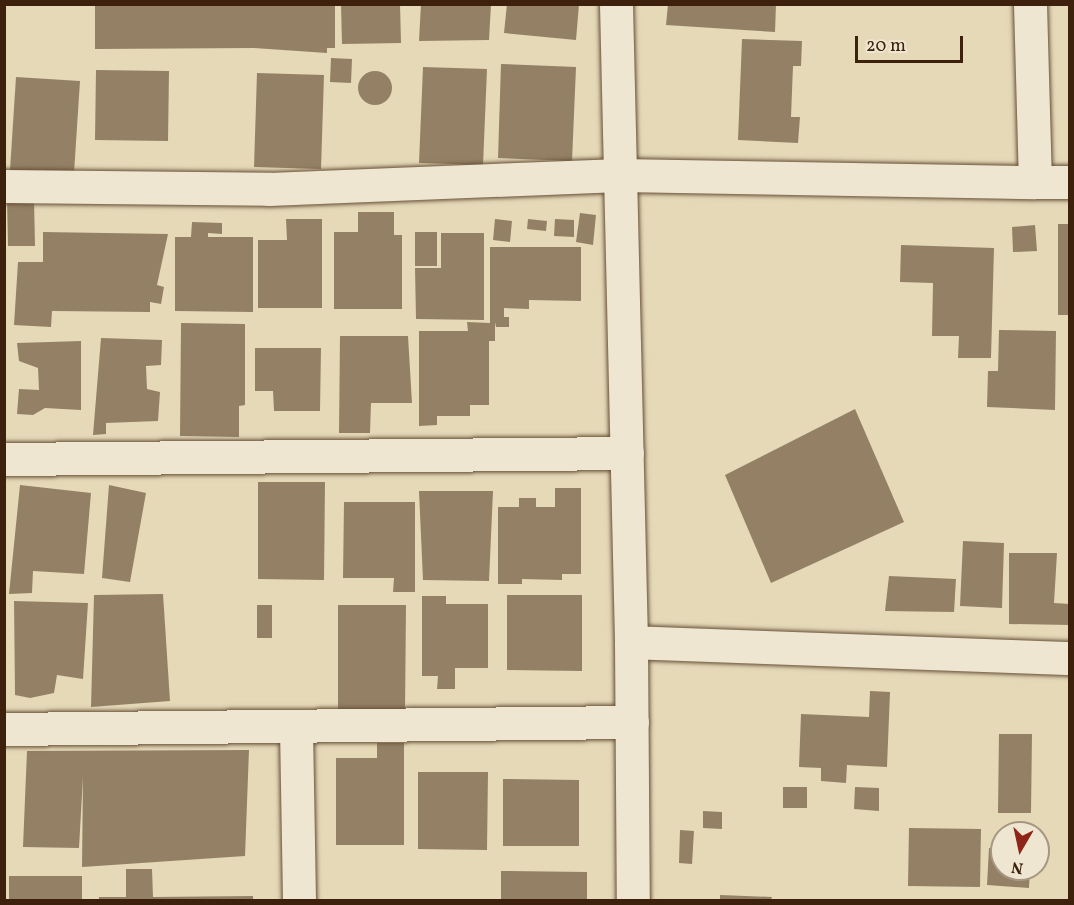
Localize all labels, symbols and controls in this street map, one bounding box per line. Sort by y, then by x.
scale bar [858,24,966,62]
text: 20 m [866,34,906,59]
north arrow [990,821,1050,881]
text: N [1010,855,1025,879]

